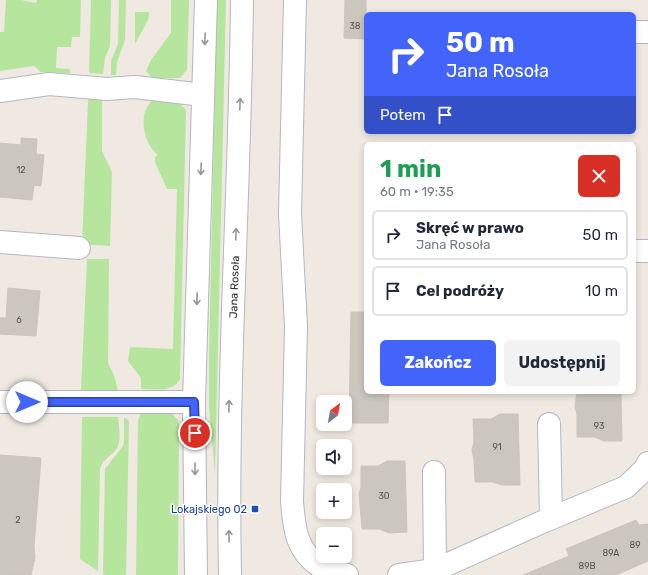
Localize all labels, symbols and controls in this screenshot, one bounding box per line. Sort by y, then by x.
house number: 38 [349,21,361,31]
text: 50 m [446,26,515,59]
icon: right [380,28,432,80]
one-way arrow [201,32,208,45]
text: Jana Rosoła [446,60,549,82]
one-way arrow [237,98,244,111]
icon: arrive [434,104,456,126]
text: Potem [380,106,426,124]
text: 1 min [380,155,441,183]
button: close [578,155,620,197]
one-way arrow [197,162,205,175]
house number: 12 [16,165,26,175]
text: 60 m · 19:35 [380,184,454,199]
text: Skręć w prawo [416,219,524,237]
icon: right [382,224,404,246]
text: 50 m [583,226,618,244]
one-way arrow [232,228,239,241]
text: Jana Rosoła [416,237,490,252]
street label: Jana Rosoła [227,255,242,319]
icon: arrive [382,280,404,302]
text: Cel podróży [416,282,504,300]
text: 10 m [585,282,618,300]
one-way arrow [193,292,201,305]
house number: 6 [16,315,22,325]
button: Zakończ [380,340,496,386]
button: Udostępnij [504,340,620,386]
position arrow [6,381,48,423]
north arrow [316,395,352,431]
map controls [316,395,352,563]
one-way arrow [225,400,233,413]
pin [178,416,212,450]
house number: 93 [594,421,604,431]
icon: arrive [184,422,206,444]
button: sound [316,439,352,475]
house number: 91 [492,442,502,452]
one-way arrow [191,462,199,475]
button: + [316,483,352,519]
house number: 30 [378,491,390,501]
place label: Lokajskiego 02 [171,503,247,516]
marker: Lokajskiego 02 [250,504,260,514]
house number: 2 [15,515,21,525]
button: − [316,527,352,563]
one-way arrow [225,530,233,543]
house number: 89 [629,540,641,550]
house number: 89A [603,548,619,558]
house number: 89B [578,561,596,571]

